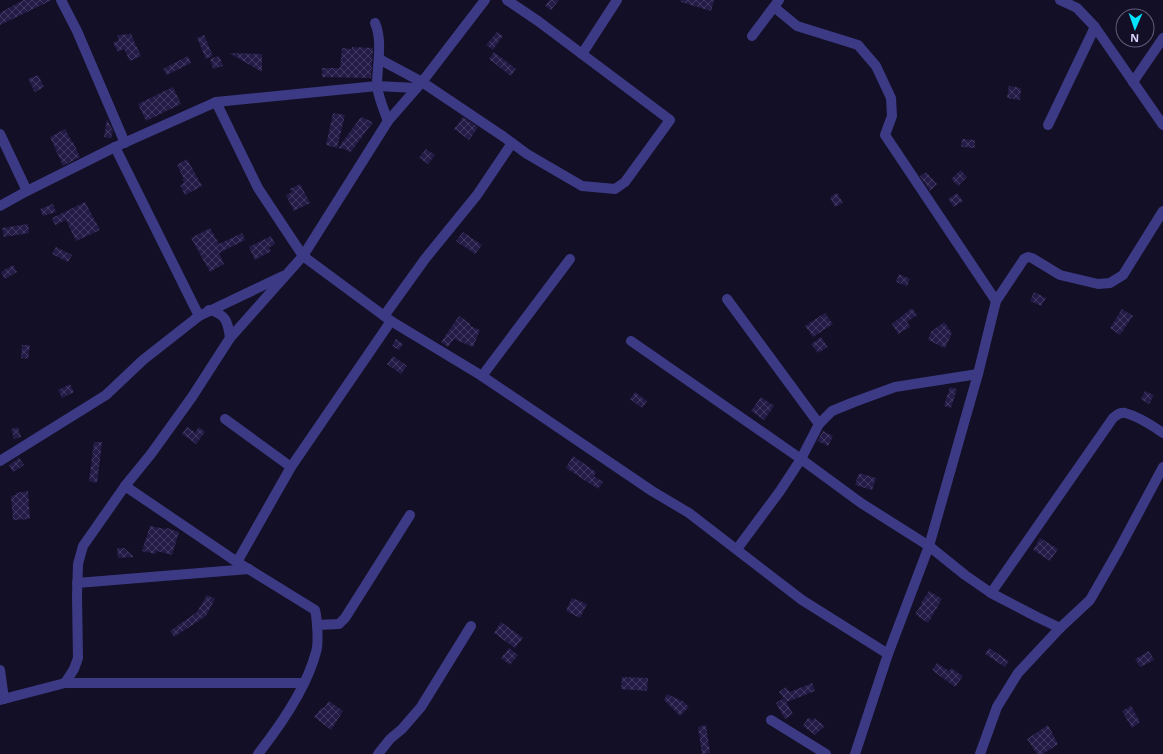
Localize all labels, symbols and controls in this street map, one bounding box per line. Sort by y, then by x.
north arrow [1115,8,1155,48]
text: N [1130,31,1139,46]

